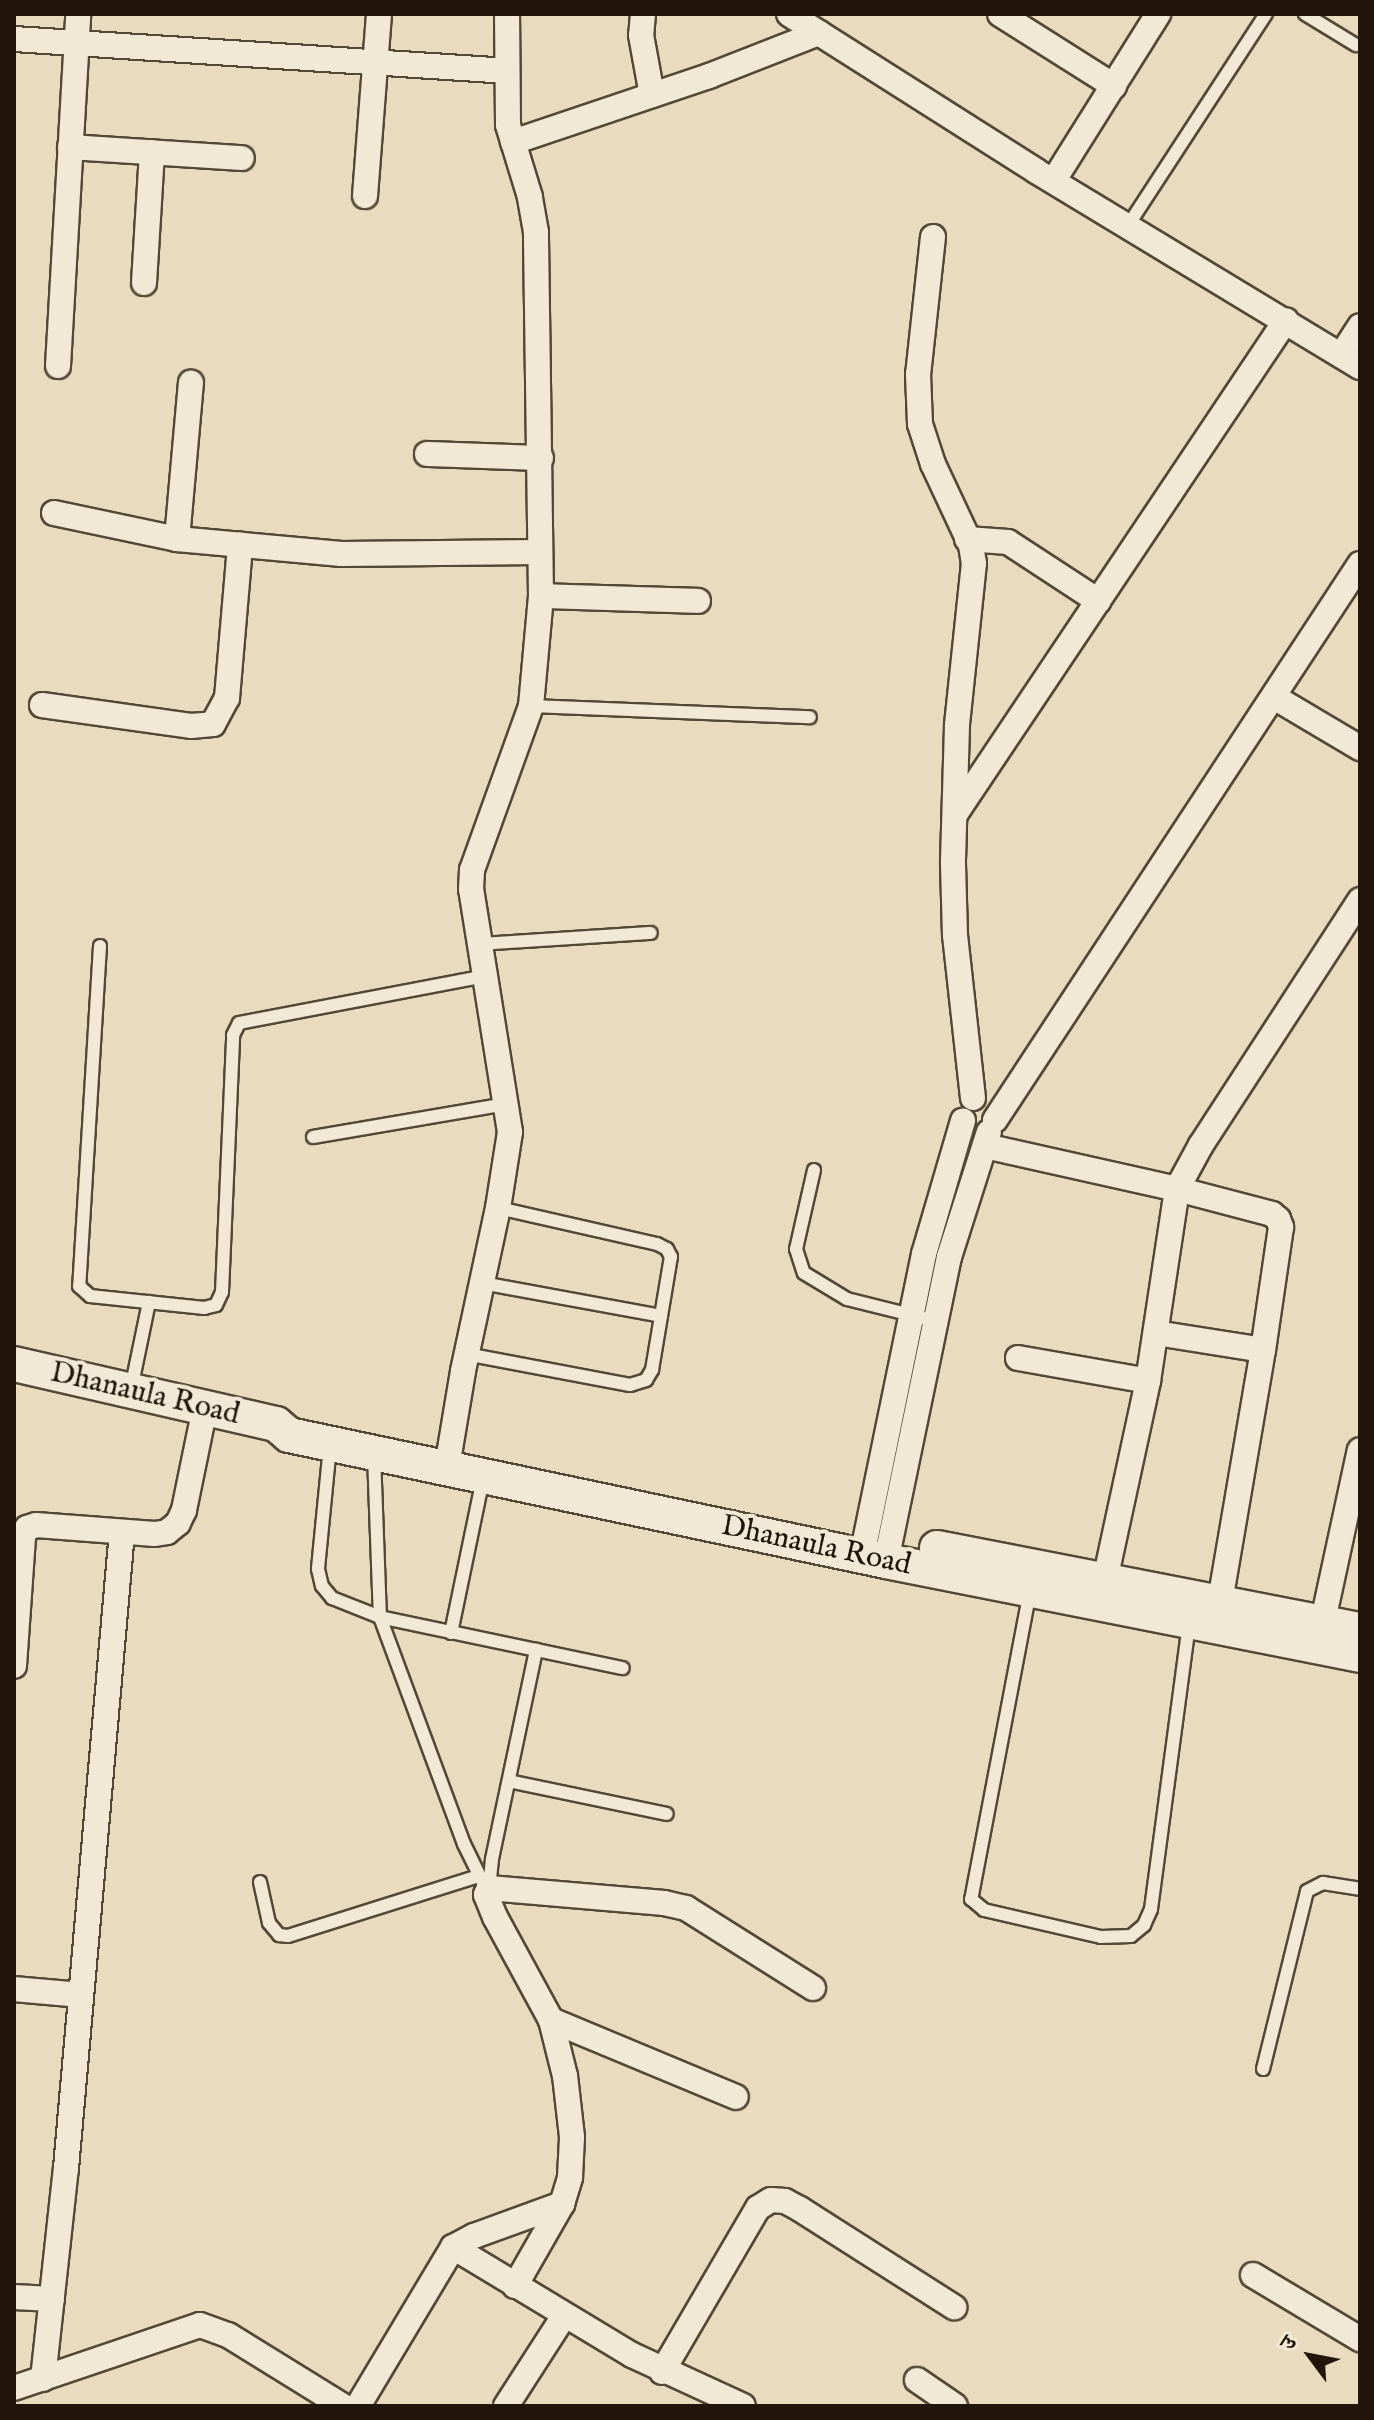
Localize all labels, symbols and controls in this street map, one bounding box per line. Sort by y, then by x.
street label: Dhanaula Road [47,1355,243,1433]
street label: Dhanaula Road [718,1508,914,1584]
north arrow [1270,2316,1350,2396]
text: उ [1275,2331,1304,2355]

